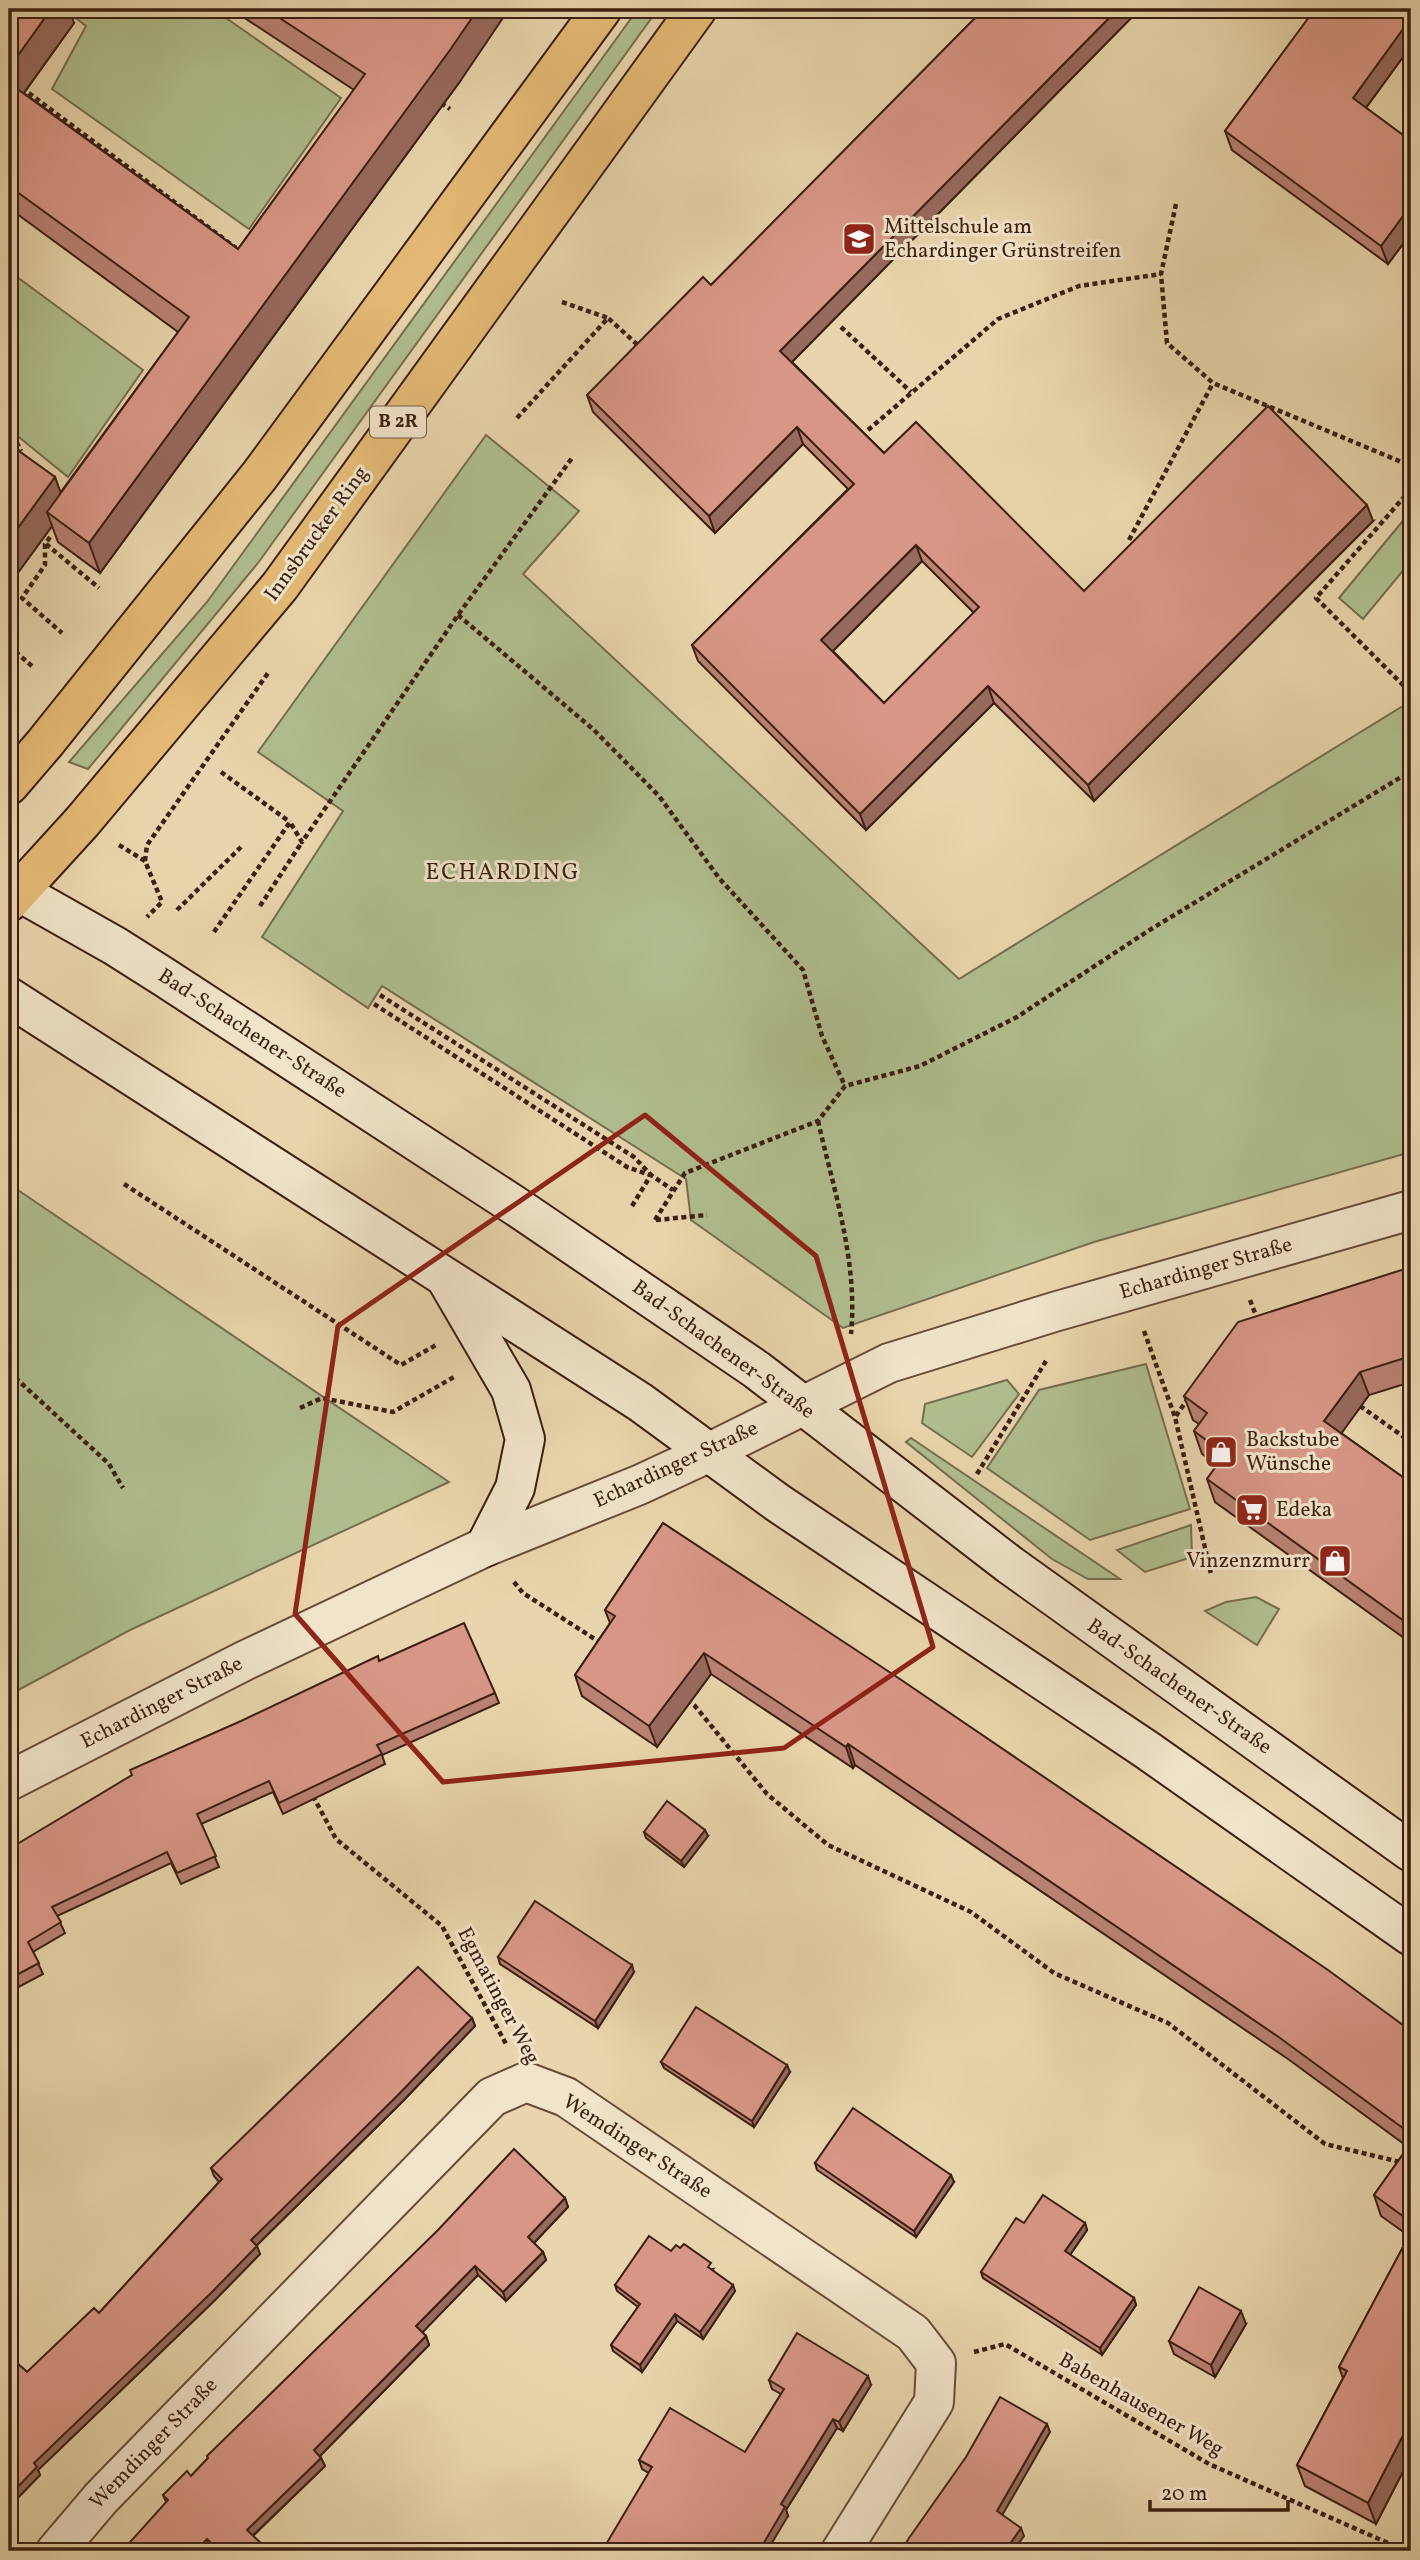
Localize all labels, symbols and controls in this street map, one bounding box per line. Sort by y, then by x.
place label: Mittelschule am Echardinger Grünstreifen [884,213,1121,266]
school or university icon: Mittelschule am Echardinger Grünstreifen [840,220,878,258]
road number: B 2R [370,406,426,438]
street label: Innsbrucker Ring [258,461,376,607]
district label: ECHARDING [426,857,580,889]
street label: Bad-Schachener-Straße [152,962,352,1106]
street label: Echardinger Straße [1116,1230,1296,1308]
street label: Bad-Schachener-Straße [626,1274,820,1426]
street label: Echardinger Straße [589,1414,763,1516]
place label: Backstube Wünsche [1246,1426,1340,1479]
shop icon: Backstube Wünsche [1202,1433,1240,1471]
supermarket icon: Edeka [1233,1491,1271,1529]
place label: Edeka [1276,1496,1332,1525]
shop icon: Vinzenzmurr [1316,1542,1354,1580]
place label: Vinzenzmurr [1186,1547,1310,1576]
street label: Bad-Schachener-Straße [1081,1612,1277,1762]
street label: Echardinger Straße [76,1650,248,1756]
street label: Egmatinger Weg [450,1922,546,2070]
street label: Wemdinger Straße [557,2088,717,2206]
street label: Babenhausener Weg [1053,2346,1229,2464]
street label: Wemdinger Straße [83,2372,225,2516]
scale bar [1150,2469,1289,2513]
text: 20 m [1161,2480,1207,2509]

